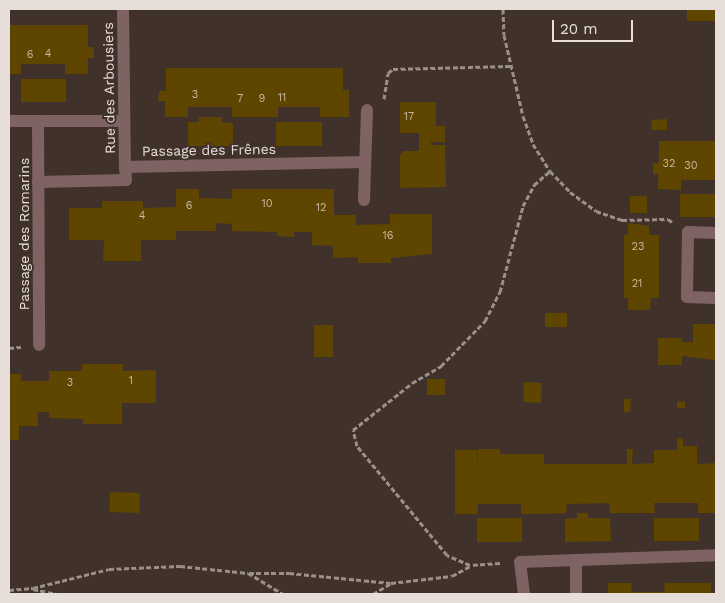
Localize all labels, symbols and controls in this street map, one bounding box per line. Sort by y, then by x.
scale bar [555,10,636,42]
text: 20 m [560,20,598,38]
street label: Rue des Arbousiers [99,22,119,154]
house number: 4 [45,47,51,61]
house number: 6 [27,48,33,62]
house number: 3 [192,88,198,102]
house number: 11 [278,91,286,105]
house number: 7 [237,92,243,106]
house number: 9 [259,92,265,106]
house number: 17 [404,110,414,124]
street label: Passage des Frênes [142,140,276,160]
house number: 32 [663,157,675,171]
street label: Passage des Romarins [16,158,32,310]
house number: 30 [684,159,698,173]
house number: 10 [261,197,273,211]
house number: 6 [186,199,192,213]
house number: 12 [316,201,326,215]
house number: 4 [139,209,145,223]
house number: 16 [383,229,393,243]
house number: 23 [632,240,644,254]
house number: 21 [632,277,642,291]
house number: 1 [129,374,133,388]
house number: 3 [67,376,73,390]

